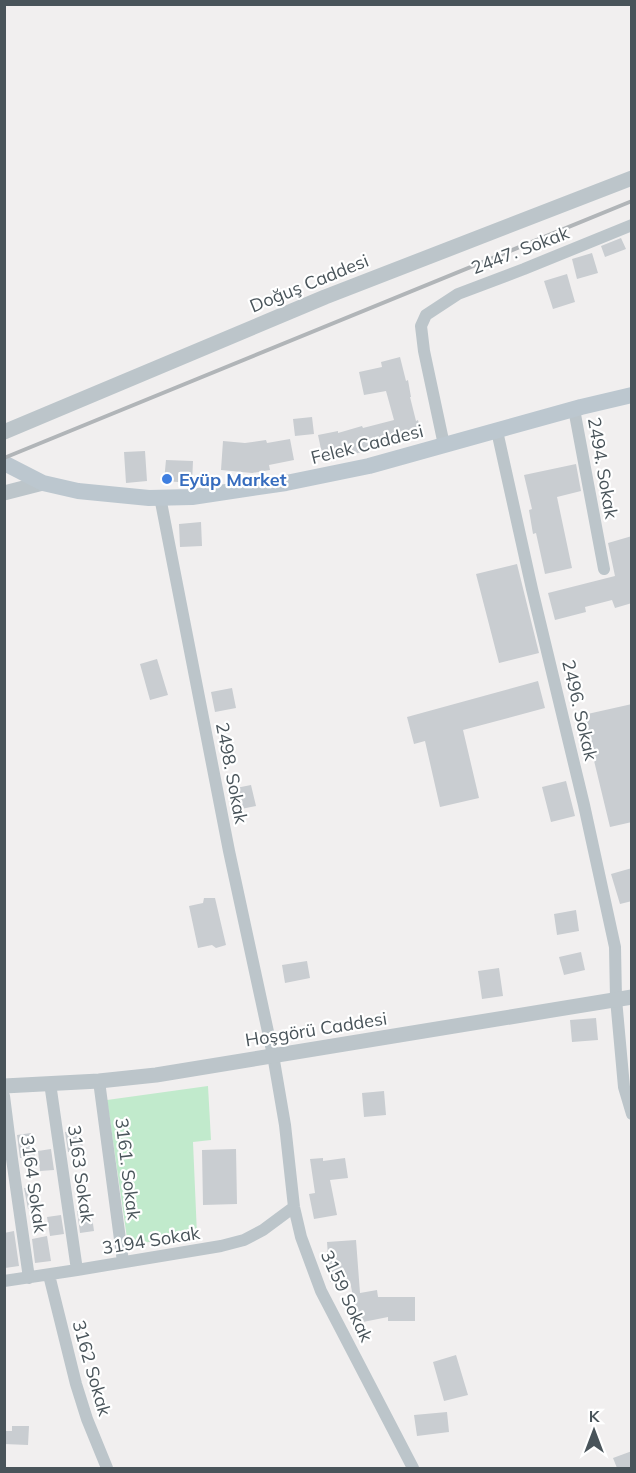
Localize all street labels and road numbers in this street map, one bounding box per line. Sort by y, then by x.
street label: 2447. Sokak [468,221,573,279]
street label: Doğuş Caddesi [246,249,372,317]
street label: 2494. Sokak [583,415,623,521]
street label: Felek Caddesi [308,419,426,469]
street label: 2496. Sokak [557,657,603,763]
street label: 2498. Sokak [211,720,253,826]
street label: Hoşgörü Caddesi [243,1006,389,1052]
street label: 3161. Sokak [110,1117,146,1222]
street label: 3163 Sokak [63,1124,99,1225]
street label: 3164 Sokak [16,1134,52,1235]
street label: 3194 Sokak [100,1221,202,1259]
street label: 3159 Sokak [316,1246,379,1346]
street label: 3162 Sokak [67,1317,117,1419]

